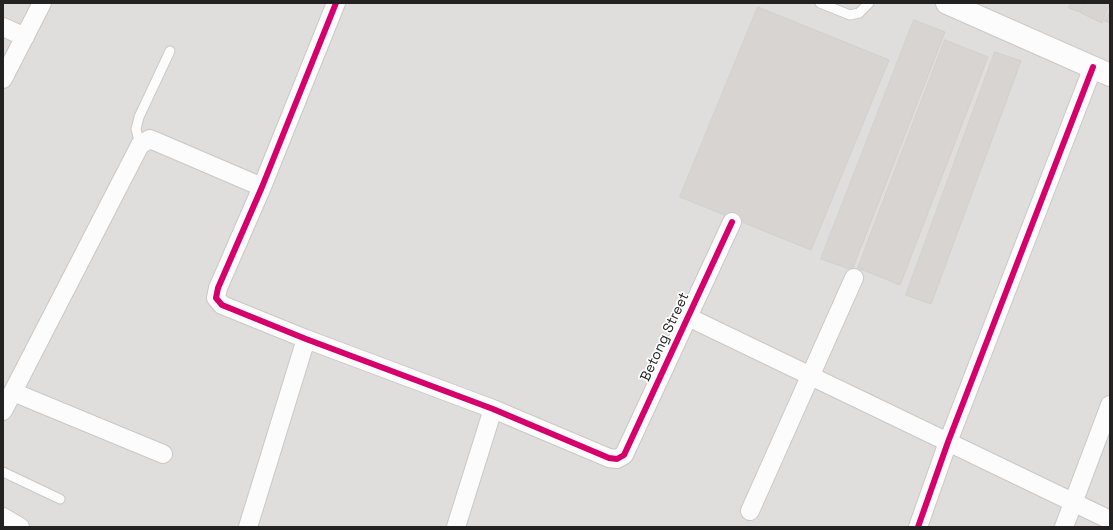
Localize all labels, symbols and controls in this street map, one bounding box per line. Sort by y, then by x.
street label: Betong Street [637,290,693,384]

